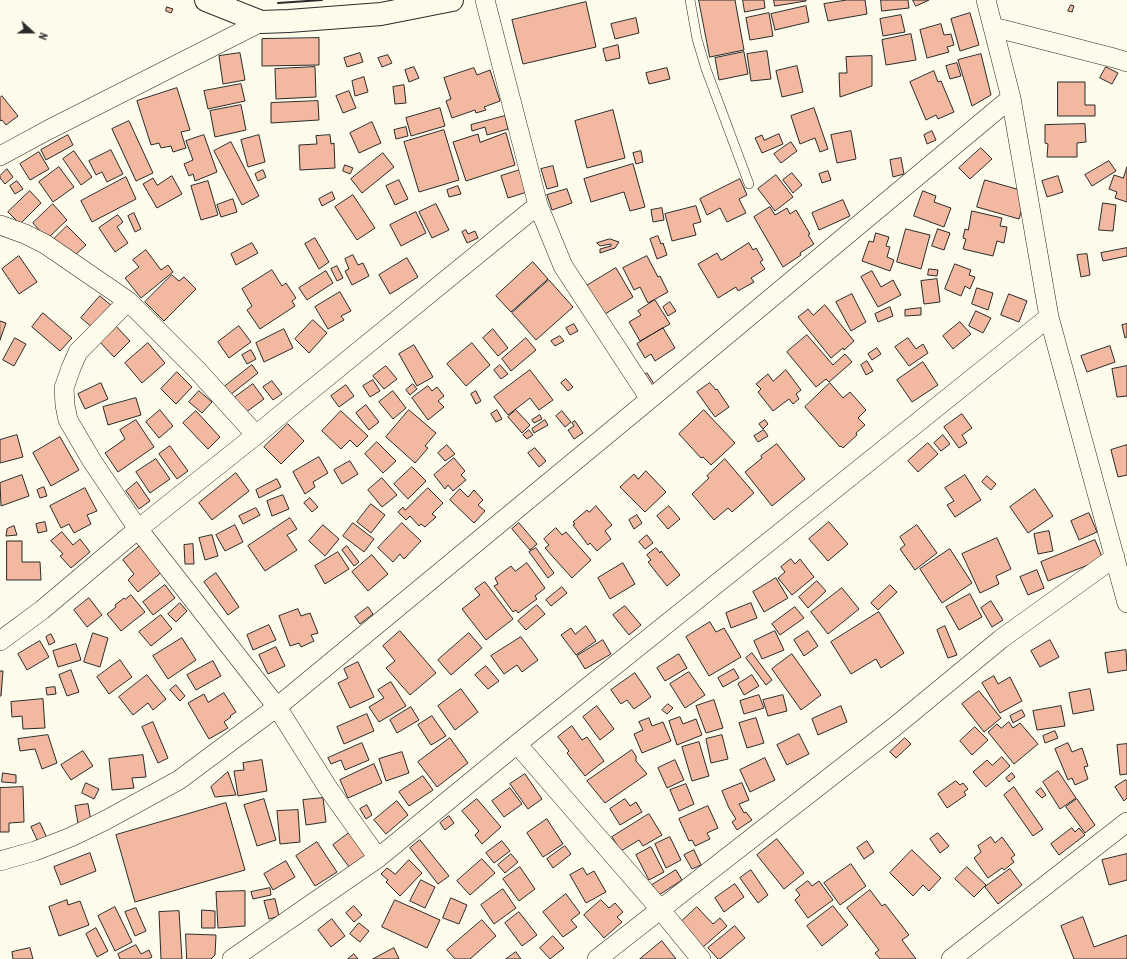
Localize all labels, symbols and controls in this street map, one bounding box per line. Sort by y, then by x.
north arrow [12,12,52,52]
text: N [36,31,51,42]

